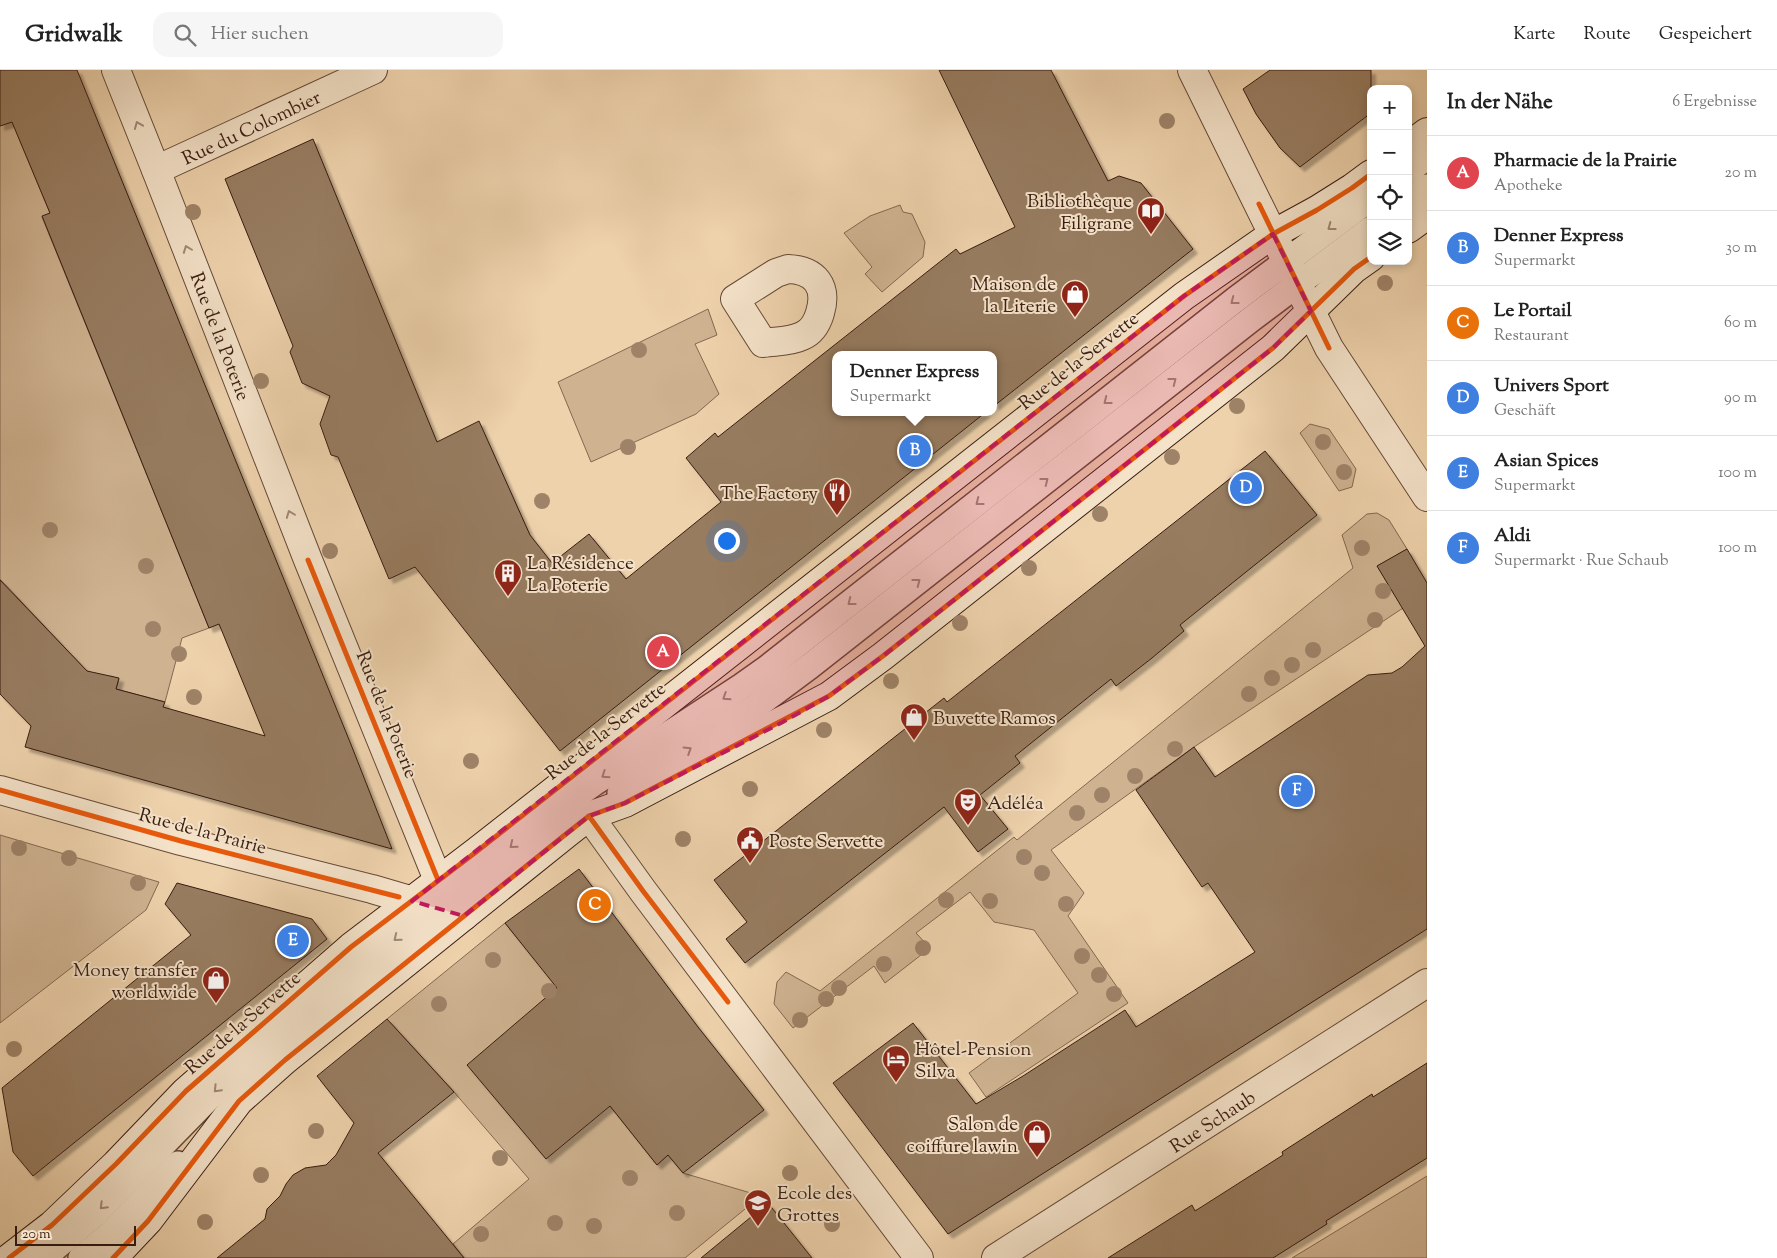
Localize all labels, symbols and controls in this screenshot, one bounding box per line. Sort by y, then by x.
search box [153,12,503,57]
text: Gridwalk [25,18,123,52]
icon: search [171,21,199,49]
text: Hier suchen [211,21,309,48]
text: Karte [1513,22,1556,48]
text: Route [1584,22,1631,48]
text: Gespeichert [1659,22,1752,48]
street label: Rue du Colombier [178,85,326,173]
map controls [1367,85,1412,265]
button: + [1367,85,1412,130]
text: In der Nähe [1447,88,1553,118]
text: 6 Ergebnisse [1672,91,1757,114]
one-way arrow [134,121,144,130]
button: − [1367,130,1412,175]
text: Pharmacie de la Prairie [1494,148,1677,175]
text: A [1457,162,1470,185]
text: 20 m [1724,162,1757,185]
button: locate [1367,175,1412,220]
text: Apotheke [1494,175,1562,198]
place label: Bibliothèque Filigrane [1027,189,1132,238]
library icon: Bibliothèque Filigrane [1136,196,1166,235]
button: layers [1367,220,1412,265]
one-way arrow [1327,221,1337,230]
text: Denner Express [1494,223,1623,250]
text: B [1458,237,1468,260]
text: 30 m [1726,237,1757,260]
one-way arrow [183,245,193,254]
text: Supermarkt [1494,250,1575,273]
street label: Rue de la Poterie [182,269,256,405]
place label: Maison de la Literie [972,272,1056,321]
shop icon: Maison de la Literie [1060,279,1090,318]
one-way arrow [1231,295,1240,303]
text: Le Portail [1494,298,1572,325]
street label: Rue de la Servette [1014,306,1145,417]
text: C [1457,312,1469,335]
text: 60 m [1724,312,1757,335]
text: Restaurant [1494,325,1569,348]
popup [832,351,997,416]
text: Denner Express [850,359,979,386]
text: Univers Sport [1494,373,1609,400]
one-way arrow [1167,378,1176,386]
text: Supermarkt [850,386,931,409]
text: D [1457,387,1469,410]
text: 90 m [1724,387,1757,410]
one-way arrow [1104,396,1113,404]
text: Geschäft [1494,400,1556,423]
pin: B [899,432,931,470]
text: Asian Spices [1494,448,1598,475]
text: E [1458,462,1468,485]
text: 100 m [1718,462,1757,485]
pin: D [1230,469,1262,507]
text: Supermarkt [1494,475,1575,498]
restaurant icon: The Factory [822,477,852,516]
one-way arrow [1039,479,1048,487]
place label: The Factory [720,481,819,508]
one-way arrow [976,496,985,504]
one-way arrow [286,511,296,519]
text: Aldi [1494,523,1531,550]
your location [714,528,740,554]
text: F [1459,537,1467,560]
text: 100 m [1718,537,1757,560]
text: Supermarkt · Rue Schaub [1494,550,1668,573]
place label: La Résidence La Poterie [527,551,634,600]
building icon: La Résidence La Poterie [493,558,523,597]
one-way arrow [911,579,920,587]
one-way arrow [848,597,857,606]
pin: A [647,633,679,671]
street label: Rue de la Poterie [348,647,424,783]
street label: Rue de la Servette [541,676,672,787]
one-way arrow [722,691,731,700]
shop icon: Buvette Ramos [899,702,929,741]
place label: Buvette Ramos [933,706,1056,733]
one-way arrow [682,747,692,756]
one-way arrow [602,769,611,778]
pin: F [1281,772,1313,810]
theatre icon: Adéléa [953,787,983,826]
place label: Adéléa [987,791,1044,818]
street label: Rue de la Prairie [135,802,269,862]
public building icon: Poste Servette [735,825,765,864]
place label: Poste Servette [769,829,884,856]
one-way arrow [510,840,519,849]
pin: C [579,886,611,924]
pin: E [277,922,309,960]
one-way arrow [394,933,403,942]
place label: Money transfer worldwide [73,958,197,1007]
shop icon: Money transfer worldwide [201,965,231,1004]
street label: Rue de la Servette [180,966,308,1082]
place label: Hôtel-Pension Silva [915,1037,1032,1086]
hotel icon: Hôtel-Pension Silva [881,1044,911,1083]
one-way arrow [213,1084,222,1093]
street label: Rue Schaub [1165,1085,1262,1161]
place label: Salon de coiffure lawin [906,1112,1018,1161]
shop icon: Salon de coiffure lawin [1022,1119,1052,1158]
place label: Ecole des Grottes [777,1181,852,1230]
school or university icon: Ecole des Grottes [743,1188,773,1227]
one-way arrow [100,1200,109,1209]
scale bar [15,1223,136,1246]
text: 20 m [22,1225,51,1245]

